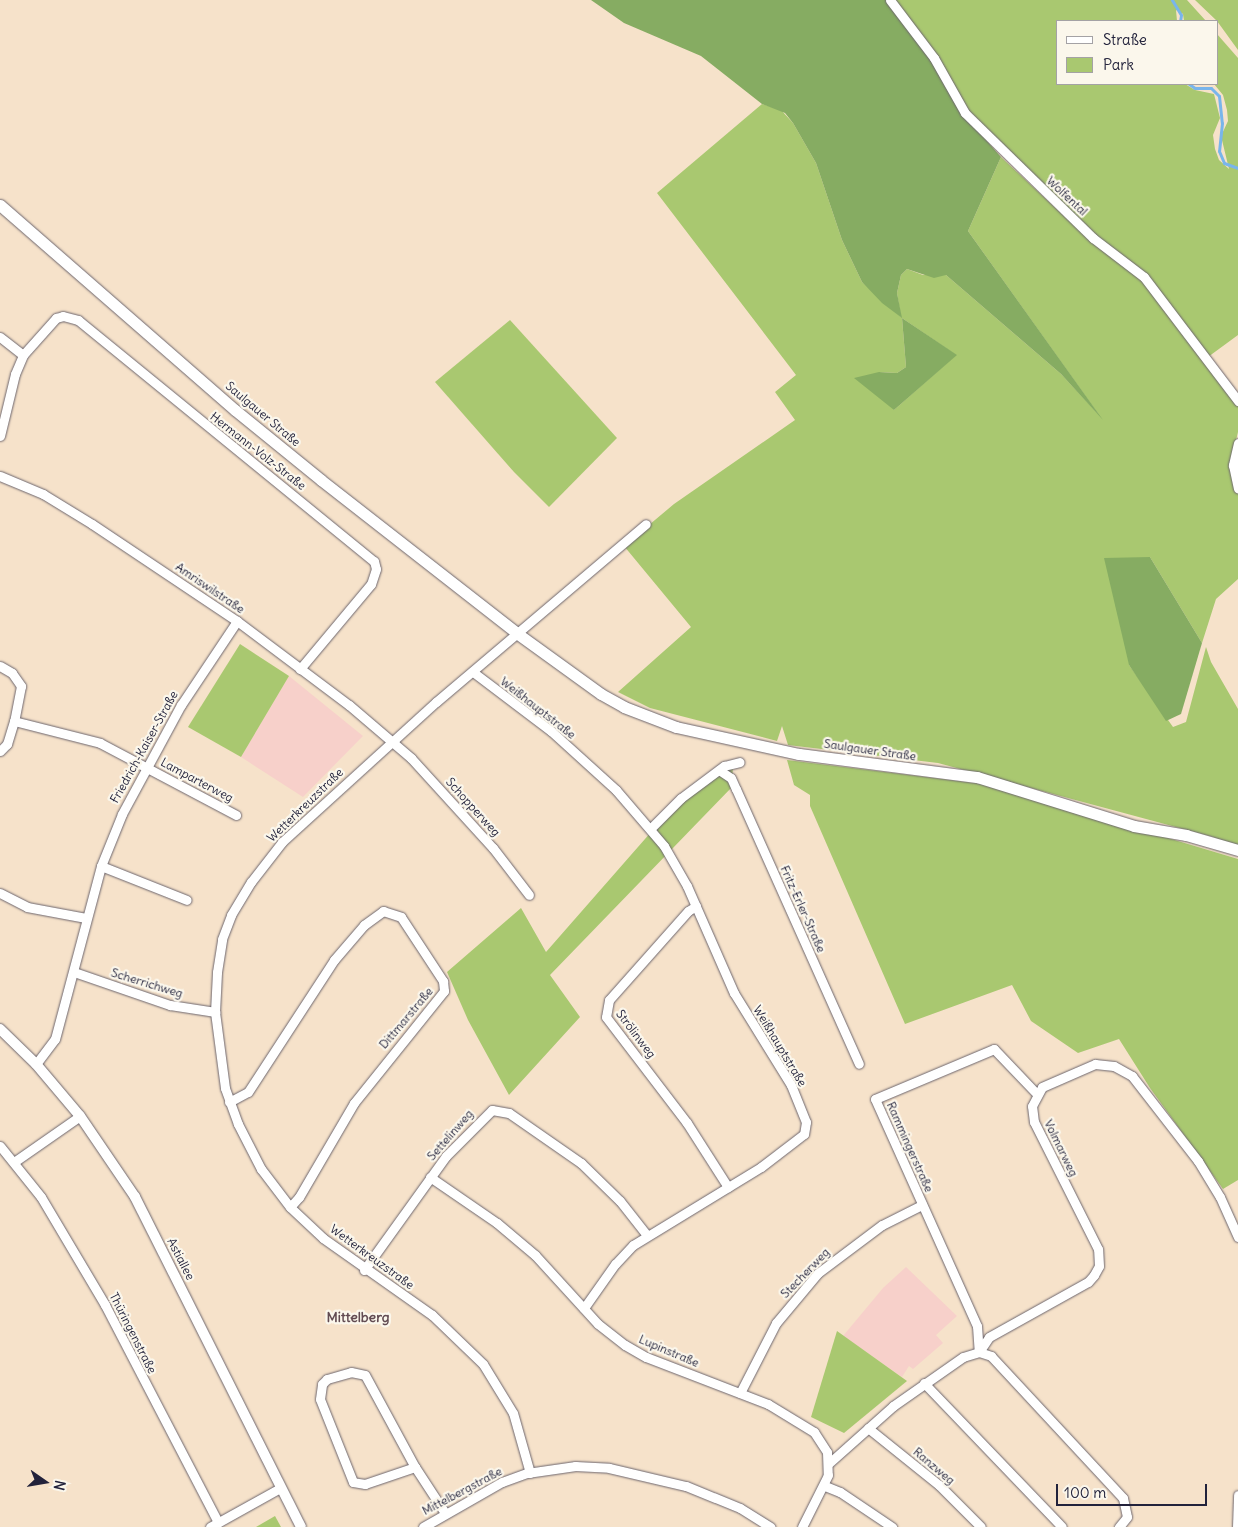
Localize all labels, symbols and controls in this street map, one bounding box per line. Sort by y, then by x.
legend [1056,20,1218,85]
text: Straße [1103,30,1147,49]
text: Park [1103,55,1134,74]
street label: Wolfental [1044,174,1090,218]
street label: Saulgauer Straße [223,379,303,449]
street label: Hermann-Volz-Straße [207,409,309,493]
street label: Amriswilstraße [173,560,247,616]
street label: Weißhauptstraße [497,674,579,742]
street label: Friedrich-Kaiser-Straße [107,688,181,806]
street label: Saulgauer Straße [823,736,917,764]
street label: Lamparterweg [158,755,236,805]
street label: Wetterkreuzstraße [264,765,346,845]
street label: Schopperweg [443,775,503,839]
street label: Fritz-Erler-Straße [777,863,829,955]
street label: Scherrichweg [109,965,185,1001]
street label: Dittmarstraße [376,984,436,1052]
street label: Weißhauptstraße [750,1003,810,1089]
street label: Strölinweg [613,1007,659,1061]
street label: Rammingerstraße [884,1100,936,1194]
street label: Settelinweg [424,1107,476,1163]
street label: Volmarweg [1041,1117,1081,1179]
street label: Wetterkreuzstraße [327,1222,417,1292]
street label: Astiallee [164,1236,198,1282]
street label: Stecherweg [778,1245,832,1301]
street label: Thüringenstraße [106,1290,160,1376]
district label: Mittelberg [326,1309,390,1325]
street label: Lupinstraße [637,1332,701,1370]
street label: Ranzweg [910,1445,958,1487]
north arrow [20,1457,70,1507]
street label: Mittelbergstraße [420,1464,504,1518]
scale bar [1058,1474,1209,1506]
text: N [50,1479,69,1492]
text: 100 m [1064,1483,1106,1502]

